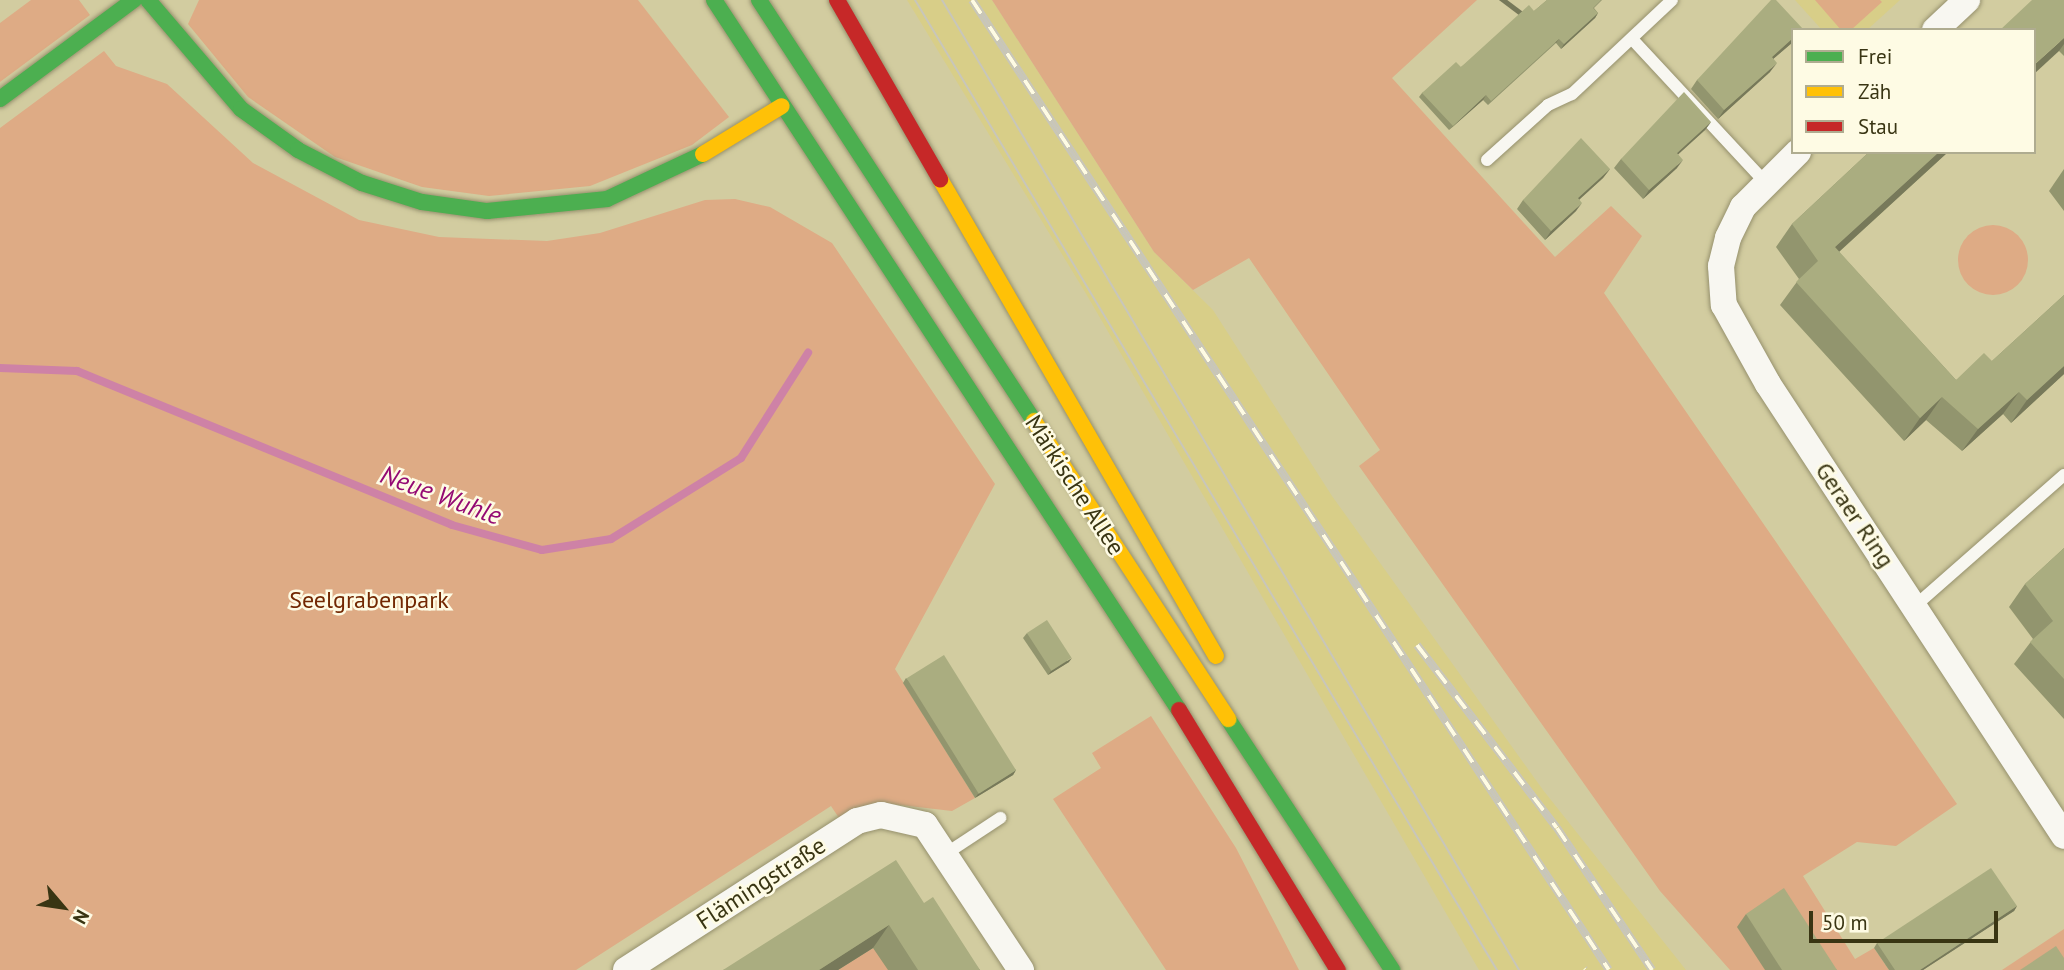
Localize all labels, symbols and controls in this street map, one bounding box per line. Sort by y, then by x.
legend [1791,28,2036,154]
text: Frei [1858,43,1892,70]
text: Zäh [1858,78,1891,105]
text: Stau [1858,113,1898,140]
street label: Märkische Allee [1019,409,1131,561]
street label: Geraer Ring [1809,457,1901,573]
water label: Neue Wuhle [376,459,506,531]
park label: Seelgrabenpark [289,586,449,614]
street label: Flämingstraße [691,831,831,935]
north arrow [28,872,98,942]
scale bar [1812,897,2001,941]
text: N [68,906,95,928]
text: 50 m [1822,909,1868,936]

